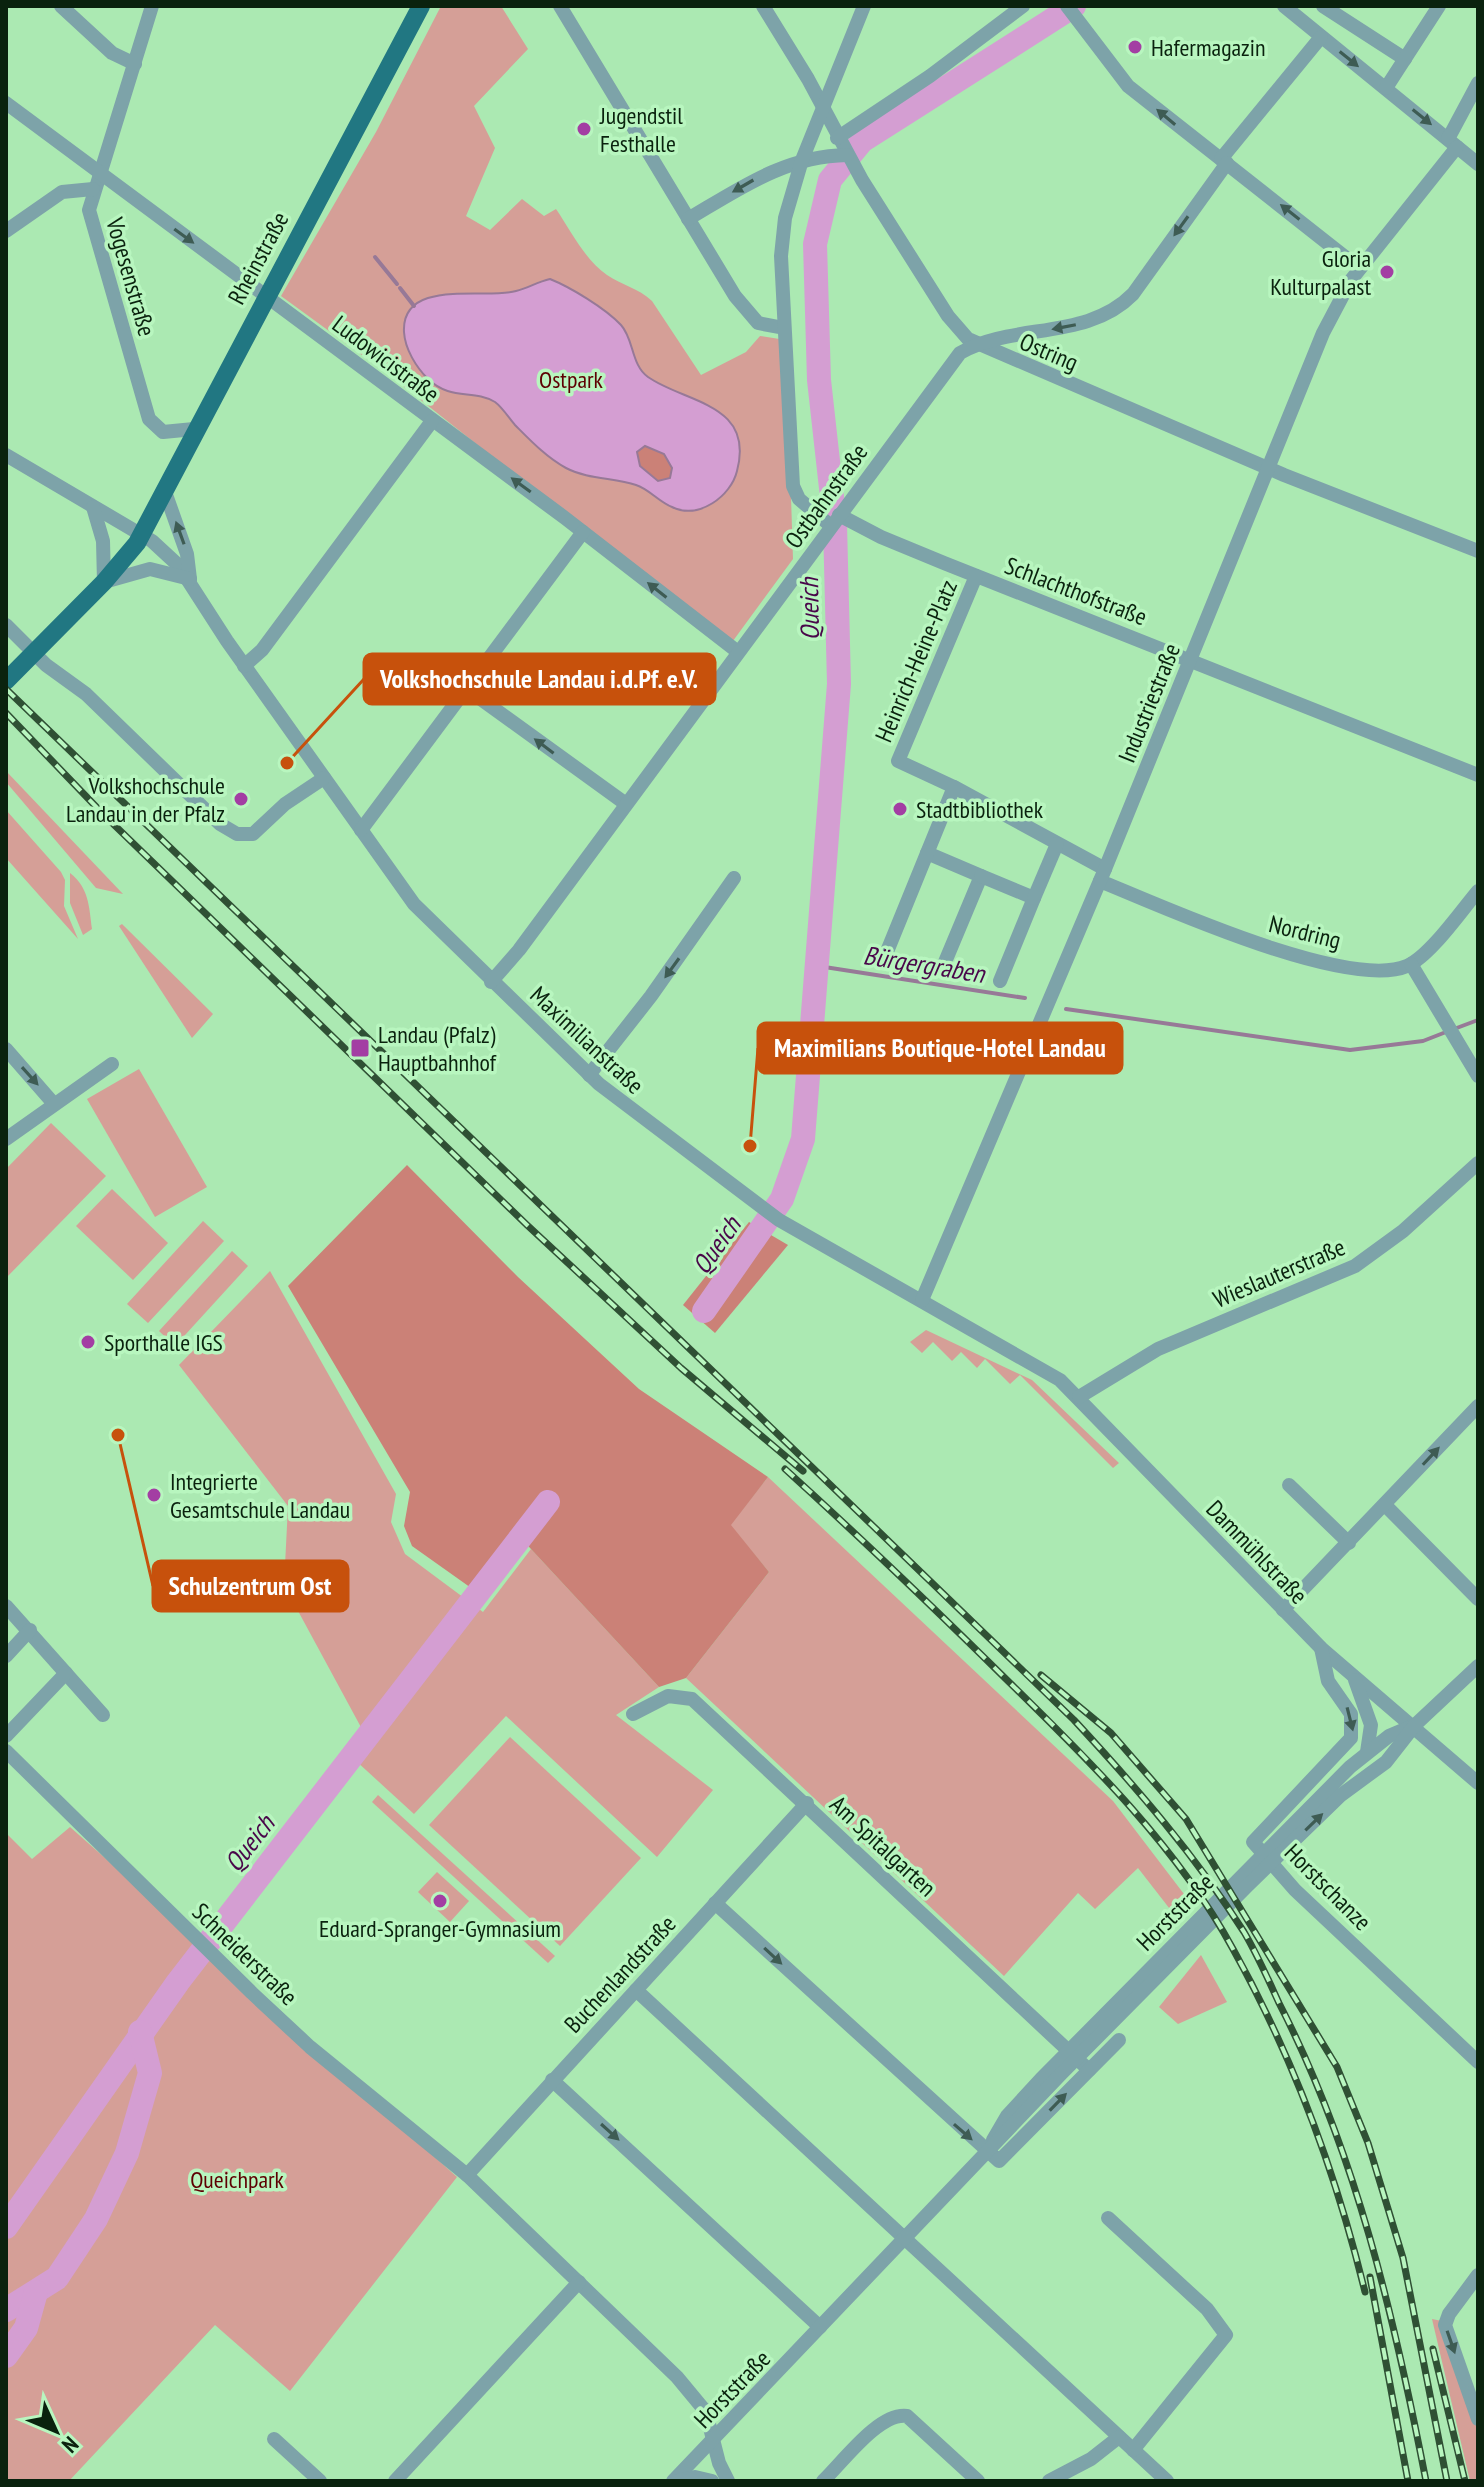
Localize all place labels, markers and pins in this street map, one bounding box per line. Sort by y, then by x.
place label: Hafermagazin [1151,32,1266,63]
marker: Hafermagazin [1126,38,1144,56]
place label: Jugendstil Festhalle [599,100,683,159]
marker: Jugendstil Festhalle [575,120,593,138]
place label: Gloria Kulturpalast [1270,243,1371,302]
marker: Gloria Kulturpalast [1378,263,1396,281]
callout: Volkshochschule Landau i.d.Pf. e.V. [364,654,715,704]
place label: Volkshochschule Landau in der Pfalz [66,770,225,829]
marker: Volkshochschule Landau in der Pfalz [232,790,250,808]
place label: Stadtbibliothek [916,794,1044,825]
marker: Stadtbibliothek [891,800,909,818]
place label: Landau (Pfalz) Hauptbahnhof [378,1019,497,1078]
callout: Maximilians Boutique-Hotel Landau [758,1023,1122,1073]
marker: Landau (Pfalz) Hauptbahnhof [349,1037,371,1059]
place label: Sporthalle IGS [104,1327,223,1358]
marker: Sporthalle IGS [79,1333,97,1351]
place label: Integrierte Gesamtschule Landau [170,1466,350,1525]
marker: Integrierte Gesamtschule Landau [145,1486,163,1504]
callout: Schulzentrum Ost [153,1561,348,1611]
marker: Eduard-Spranger-Gymnasium [431,1892,449,1910]
place label: Eduard-Spranger-Gymnasium [319,1913,561,1944]

